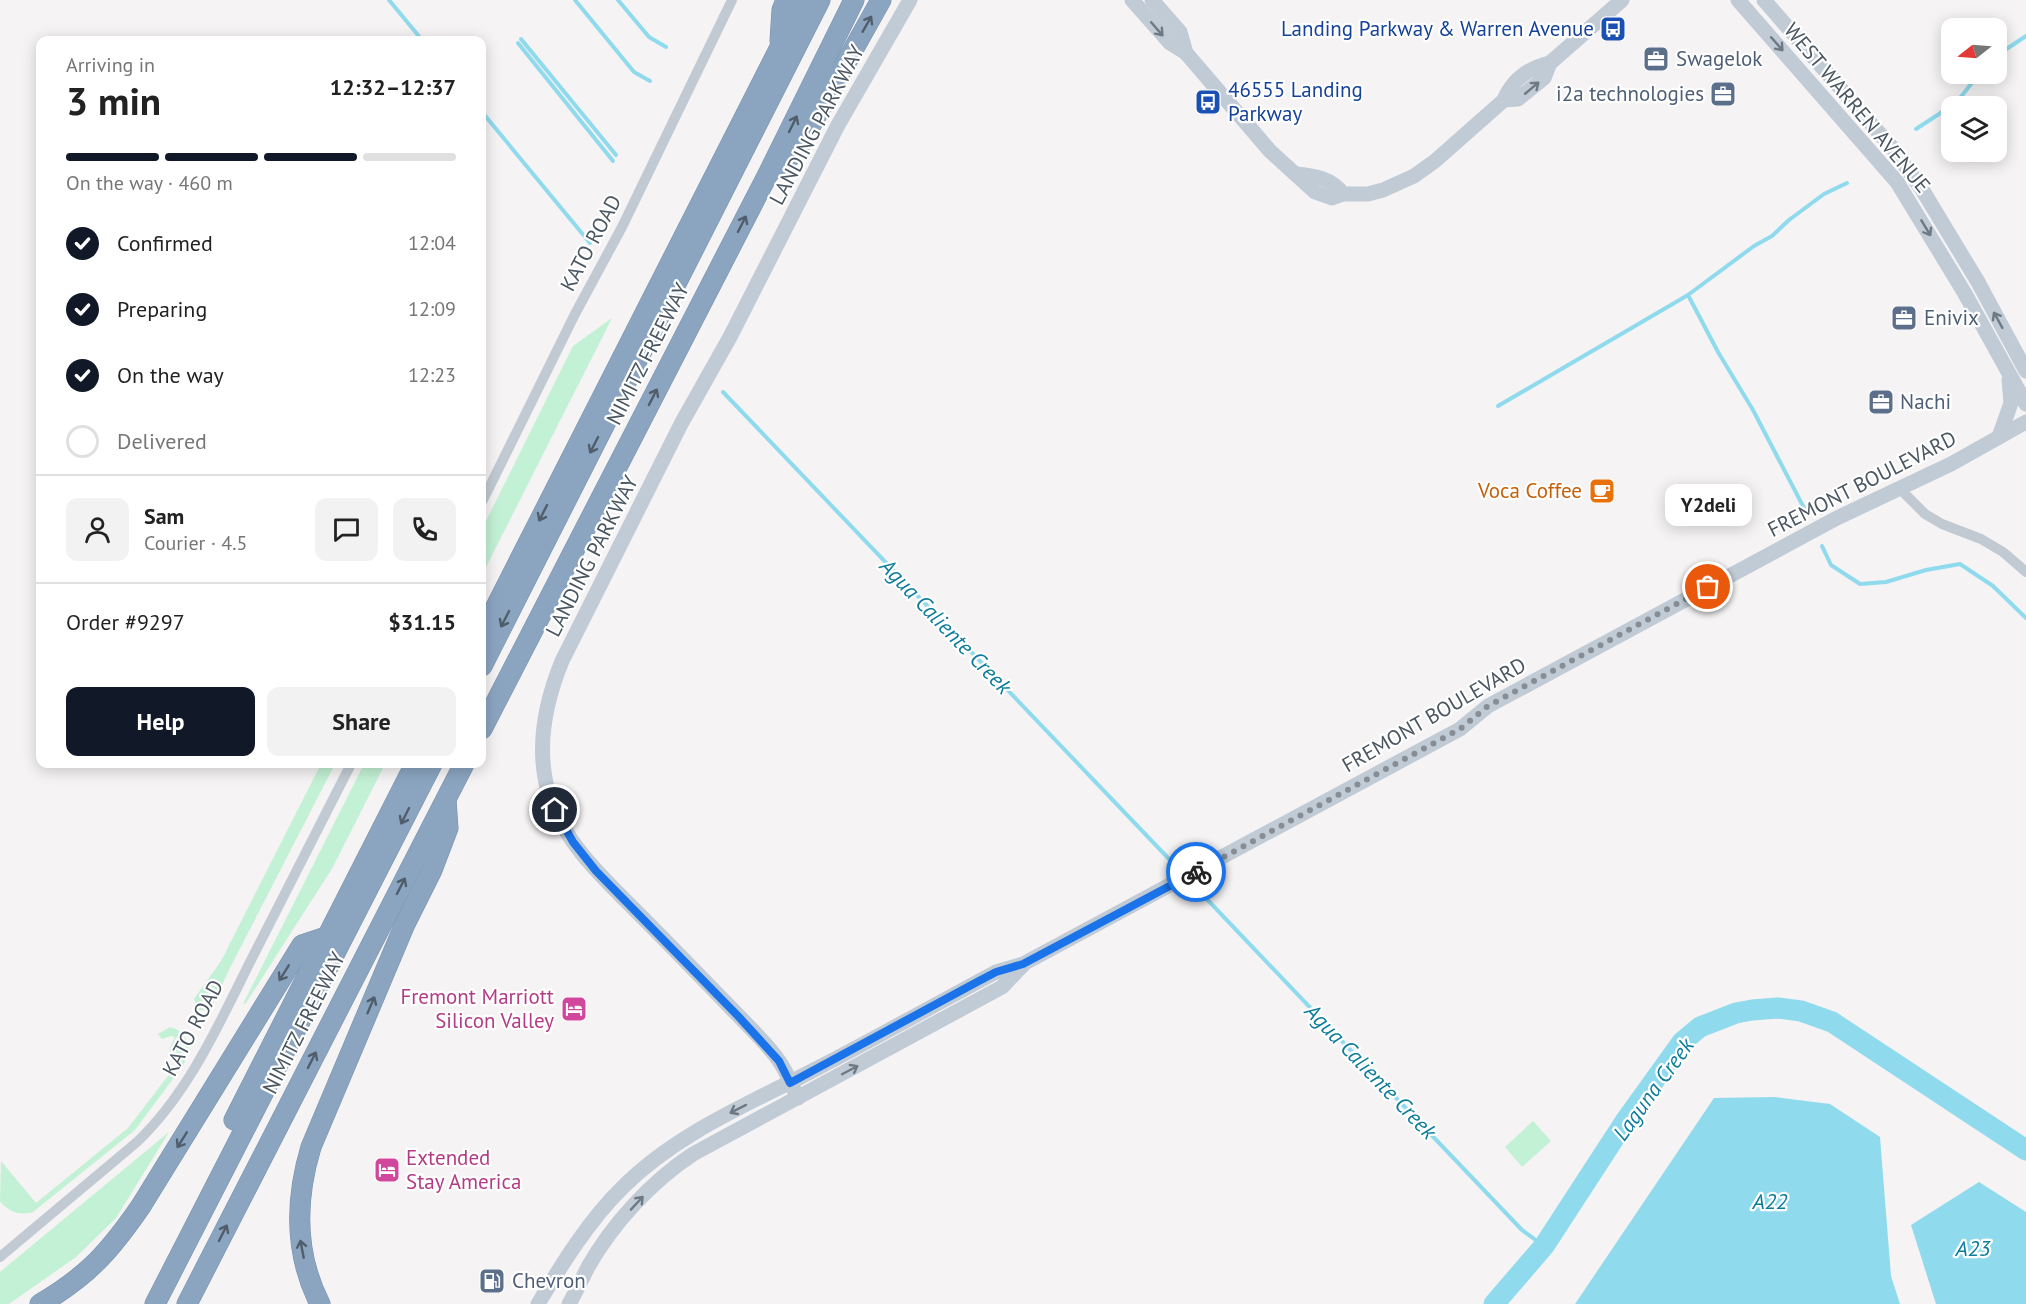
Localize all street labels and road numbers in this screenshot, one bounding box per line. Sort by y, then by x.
street label: WEST WARREN AVENUE [1778,17,1936,198]
street label: LANDING PARKWAY [763,40,870,209]
street label: KATO ROAD [554,190,627,296]
street label: NIMITZ FREEWAY [600,278,695,429]
street label: FREMONT BOULEVARD [1763,424,1961,543]
street label: LANDING PARKWAY [539,470,644,641]
street label: FREMONT BOULEVARD [1337,651,1531,778]
street label: NIMITZ FREEWAY [256,947,351,1098]
street label: KATO ROAD [156,975,229,1081]

